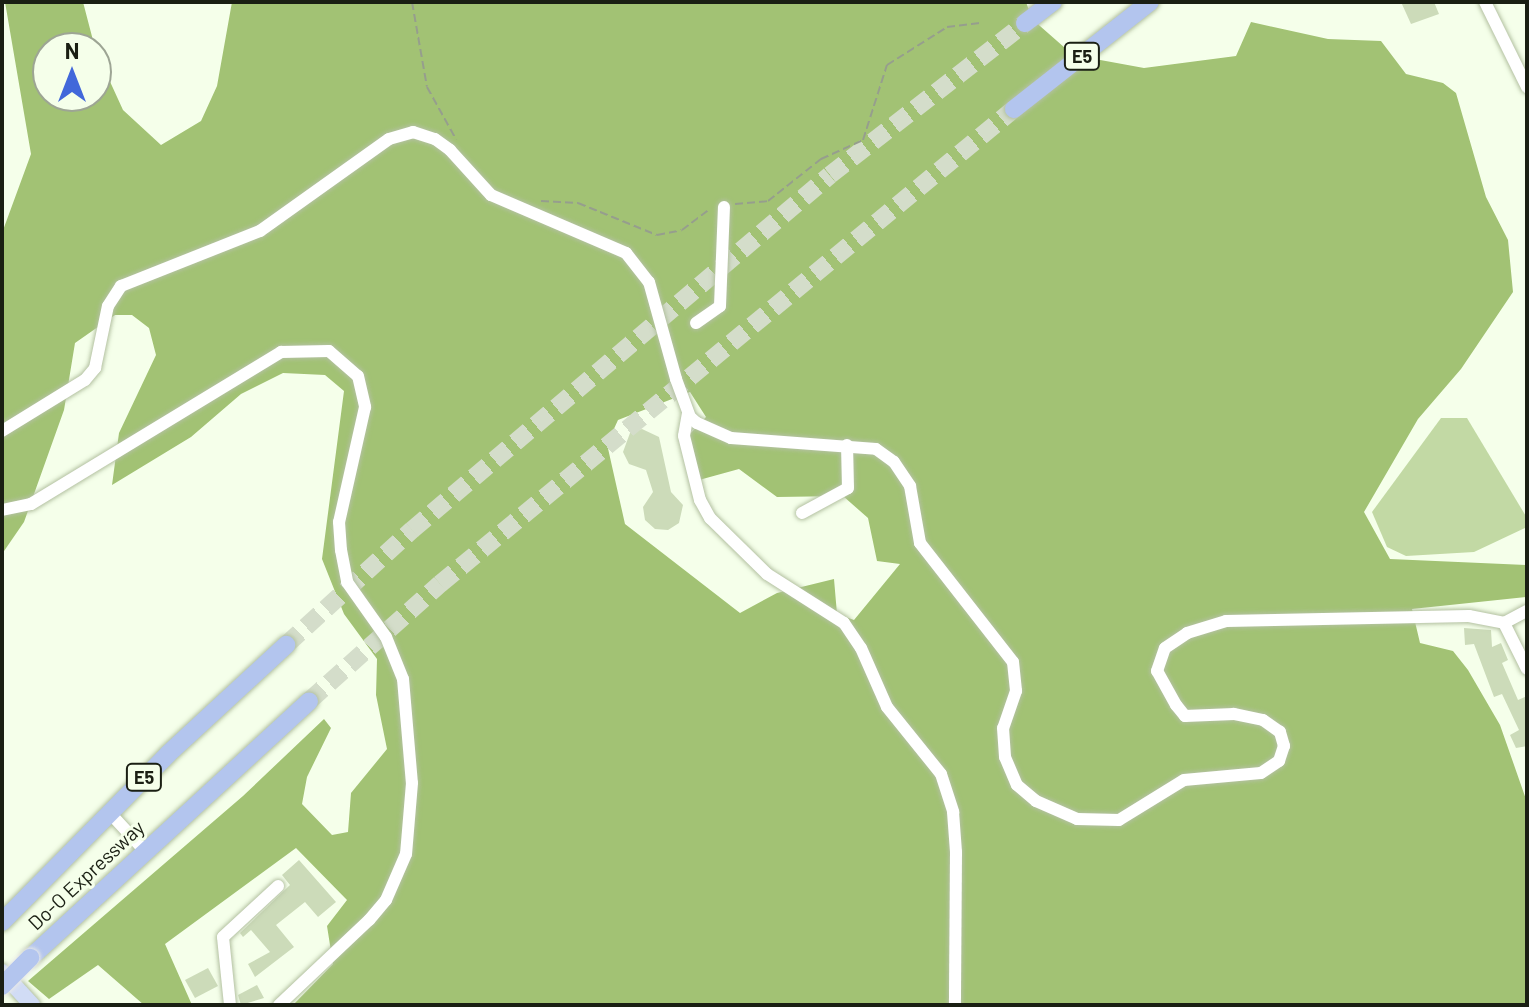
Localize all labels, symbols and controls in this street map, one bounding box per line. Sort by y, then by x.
north arrow [32,32,112,112]
text: N [65,37,79,63]
road number: E5 [1062,42,1102,70]
road number: E5 [124,763,164,791]
street label: Do-O Expressway [23,815,149,935]

